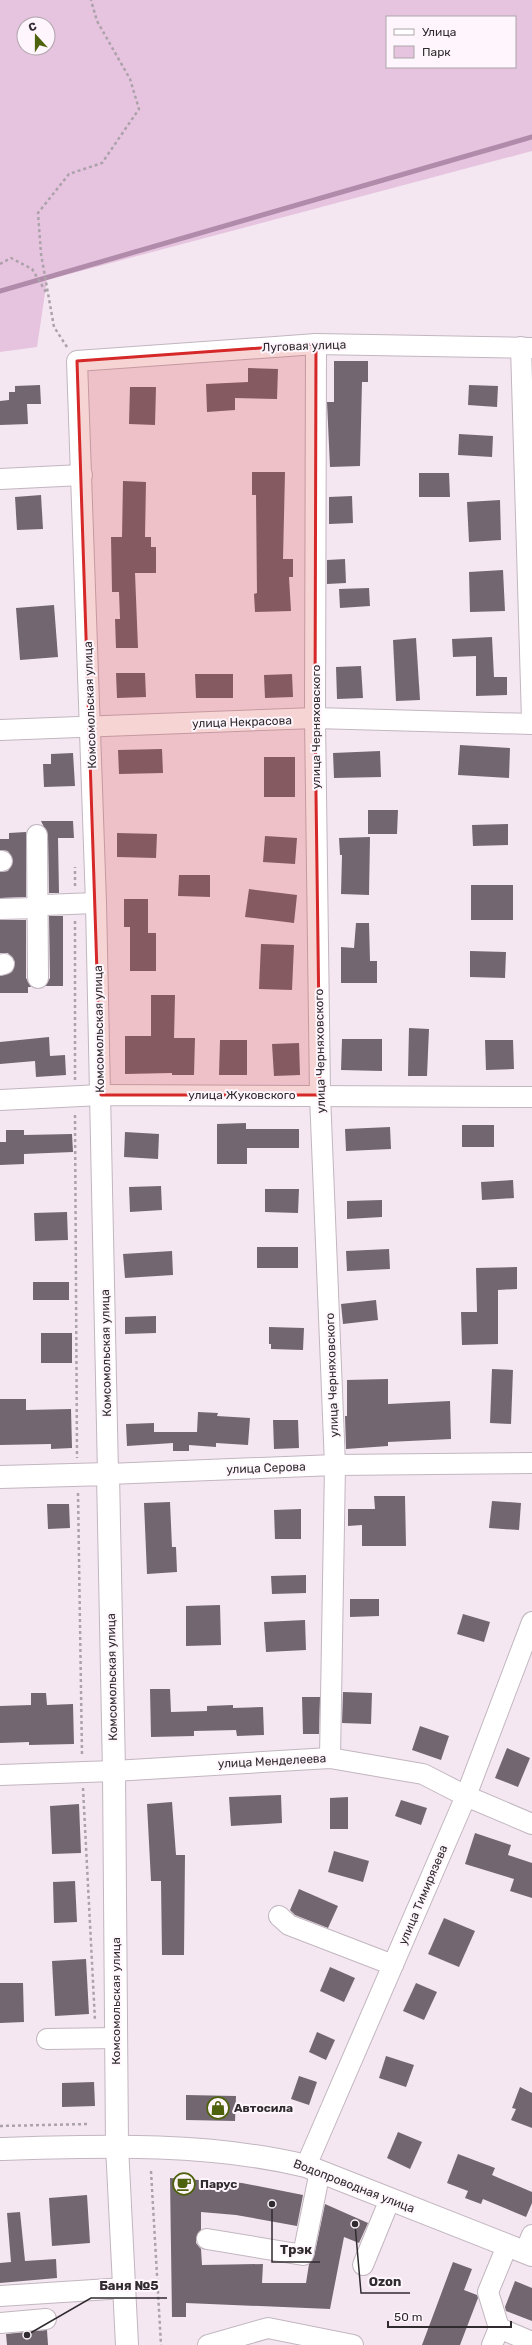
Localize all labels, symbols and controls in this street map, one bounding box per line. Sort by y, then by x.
north arrow [16,16,56,56]
legend [386,16,516,68]
text: С [27,20,39,35]
text: Улица [422,25,456,39]
text: Парк [422,45,451,59]
street label: Луговая улица [262,338,346,354]
street label: Комсомольская улица [81,641,99,769]
street label: улица Черняховского [309,665,323,789]
street label: улица Некрасова [192,713,292,731]
street label: Комсомольская улица [91,965,107,1093]
street label: улица Черняховского [312,988,328,1113]
street label: улица Жуковского [188,1088,296,1102]
street label: Комсомольская улица [98,1289,114,1417]
street label: улица Черняховского [323,1312,341,1438]
street label: улица Серова [226,1460,306,1476]
street label: Комсомольская улица [104,1613,120,1741]
street label: улица Менделеева [217,1751,327,1771]
street label: улица Тимирязева [396,1843,450,1947]
street label: Комсомольская улица [109,1937,123,2065]
shop icon: Автосила [205,2095,231,2121]
place label: Автосила [234,2101,293,2115]
street label: Водопроводная улица [291,2156,417,2216]
cafe icon: Парус [171,2171,197,2197]
place label: Парус [200,2177,237,2191]
callout: Трэк [272,2237,320,2262]
text: Трэк [280,2242,312,2257]
callout: Ozon [361,2268,410,2293]
callout: Баня №5 [91,2273,167,2298]
text: Ozon [369,2274,401,2289]
text: Баня №5 [99,2278,159,2293]
scale bar [388,2303,511,2329]
text: 50 m [394,2310,422,2324]

